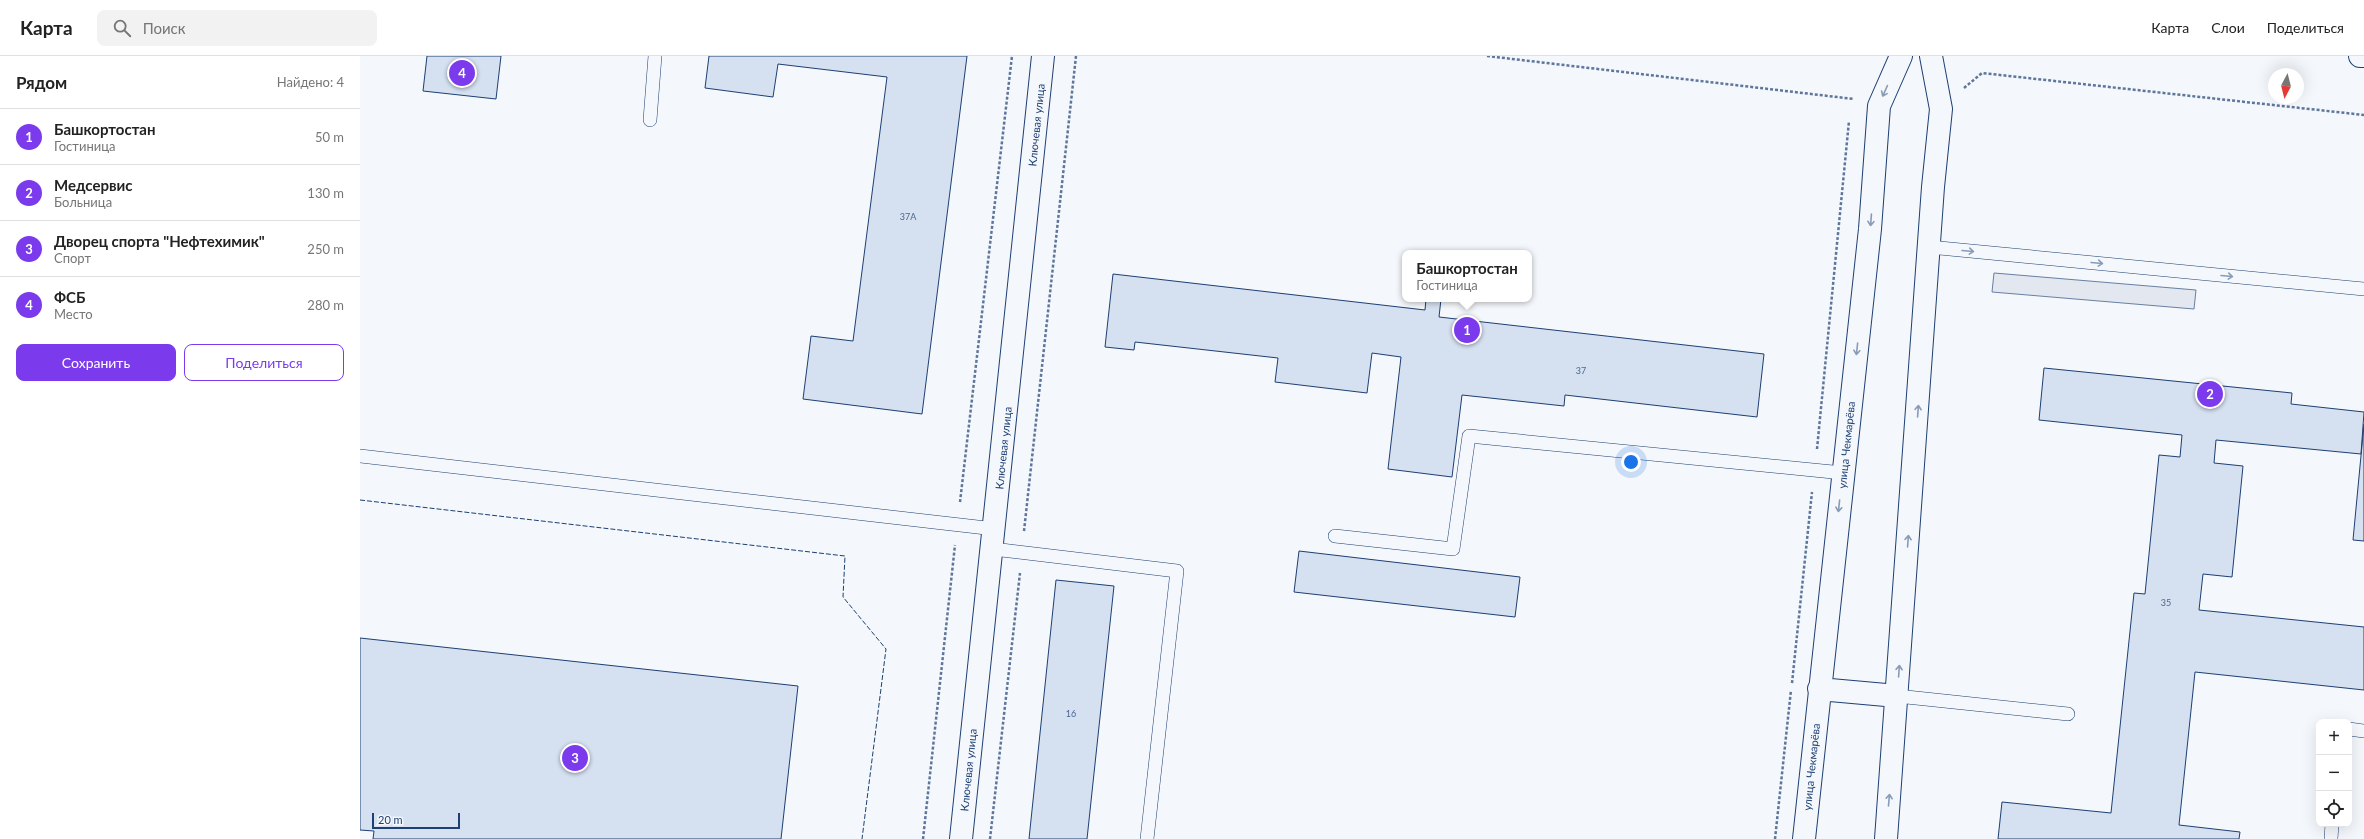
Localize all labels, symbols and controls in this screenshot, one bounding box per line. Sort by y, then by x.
search box [97,10,377,46]
text: Карта [20,16,73,39]
icon: search [111,17,133,39]
text: Поиск [143,19,186,37]
text: Карта [2151,19,2189,36]
text: Слои [2211,19,2245,36]
text: Поделиться [2267,19,2344,36]
pin: 4 [449,58,475,88]
north arrow [2268,68,2304,104]
text: Рядом [16,72,67,93]
text: Найдено: 4 [277,74,344,90]
street label: Ключевая улица [1025,83,1047,167]
one-way arrow [1881,85,1888,97]
text: Башкортостан [54,120,156,138]
text: 1 [25,129,33,145]
text: 50 m [315,129,344,145]
text: Гостиница [54,138,116,154]
text: Медсервис [54,176,132,194]
text: 2 [25,185,33,201]
text: 130 m [307,185,344,201]
text: Больница [54,194,112,210]
house number: 37А [900,211,917,222]
one-way arrow [1867,213,1874,226]
text: Дворец спорта "Нефтехимик" [54,232,265,250]
text: 3 [25,241,33,257]
text: 250 m [307,241,344,257]
one-way arrow [1961,247,1974,255]
text: Спорт [54,250,91,266]
popup [1402,250,1532,302]
text: Башкортостан [1416,259,1518,277]
one-way arrow [2090,260,2103,267]
one-way arrow [2220,272,2233,279]
text: Гостиница [1416,277,1478,293]
text: ФСБ [54,288,85,306]
text: 4 [25,297,33,313]
text: 280 m [307,297,344,313]
text: Место [54,306,93,322]
pin: 1 [1454,315,1480,345]
one-way arrow [1853,342,1860,355]
button: Сохранить [16,344,176,381]
button: Поделиться [184,344,344,381]
house number: 37 [1576,365,1586,376]
pin: 2 [2197,379,2223,409]
street label: улица Чекмарёва [1835,401,1857,489]
one-way arrow [1914,405,1921,418]
street label: Ключевая улица [992,406,1014,490]
your location [1621,452,1641,472]
one-way arrow [1835,499,1843,512]
one-way arrow [1905,535,1912,548]
house number: 35 [2161,597,2171,608]
one-way arrow [1896,664,1903,677]
house number: 16 [1066,708,1076,719]
map controls [2316,719,2352,827]
button: + [2316,719,2352,755]
street label: улица Чекмарёва [1800,723,1822,811]
street label: Ключевая улица [957,728,979,812]
pin: 3 [562,743,588,773]
button: − [2316,755,2352,791]
button: locate [2316,791,2352,827]
one-way arrow [1885,794,1893,807]
scale bar [372,811,460,830]
text: 20 m [378,813,403,826]

